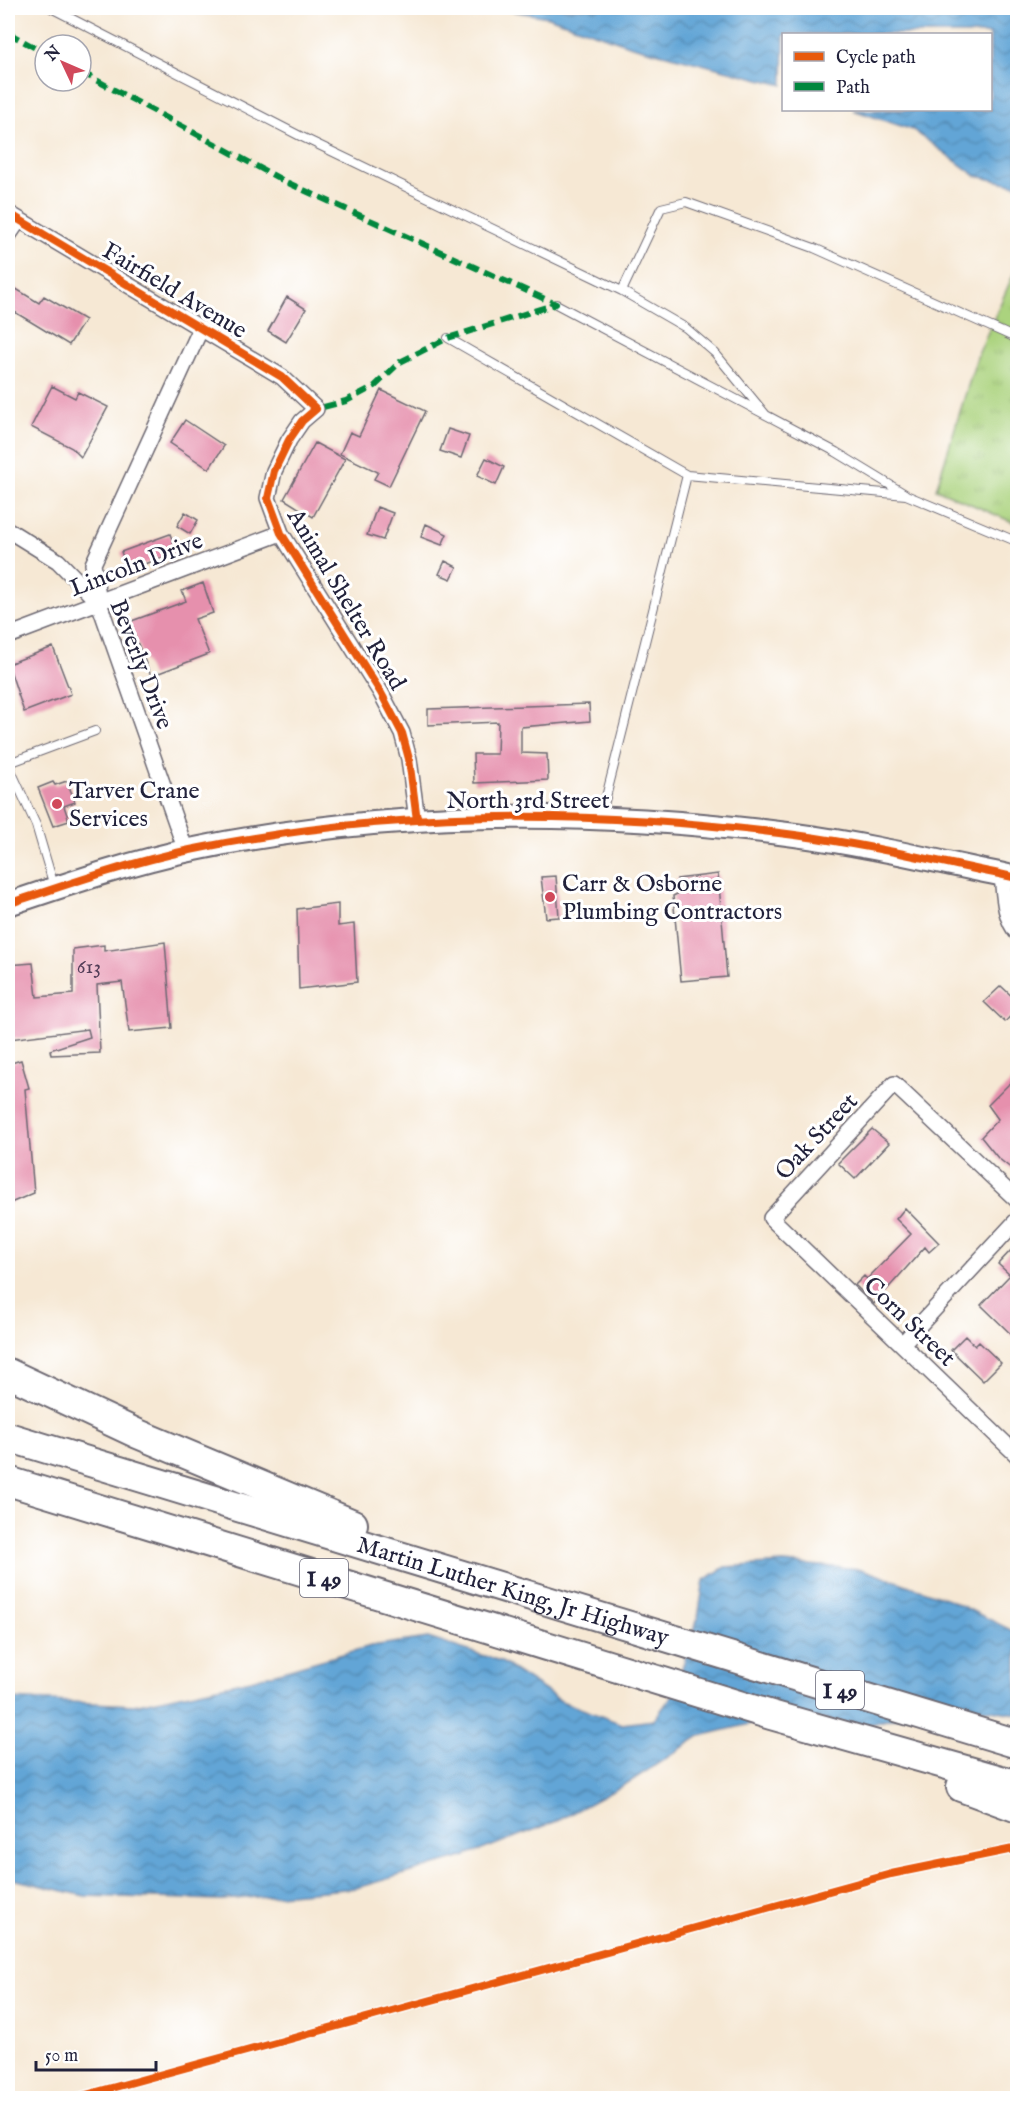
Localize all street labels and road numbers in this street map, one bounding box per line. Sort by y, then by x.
street label: Fairfield Avenue [96,236,252,347]
street label: Animal Shelter Road [279,503,412,696]
street label: Lincoln Drive [66,526,207,605]
street label: Beverly Drive [102,595,180,734]
street label: North 3rd Street [446,786,610,817]
street label: Oak Street [769,1087,865,1187]
street label: Corn Street [856,1270,962,1374]
street label: Martin Luther King, Jr Highway [353,1530,673,1654]
road number: I 49 [300,1559,348,1597]
road number: I 49 [816,1671,864,1709]

